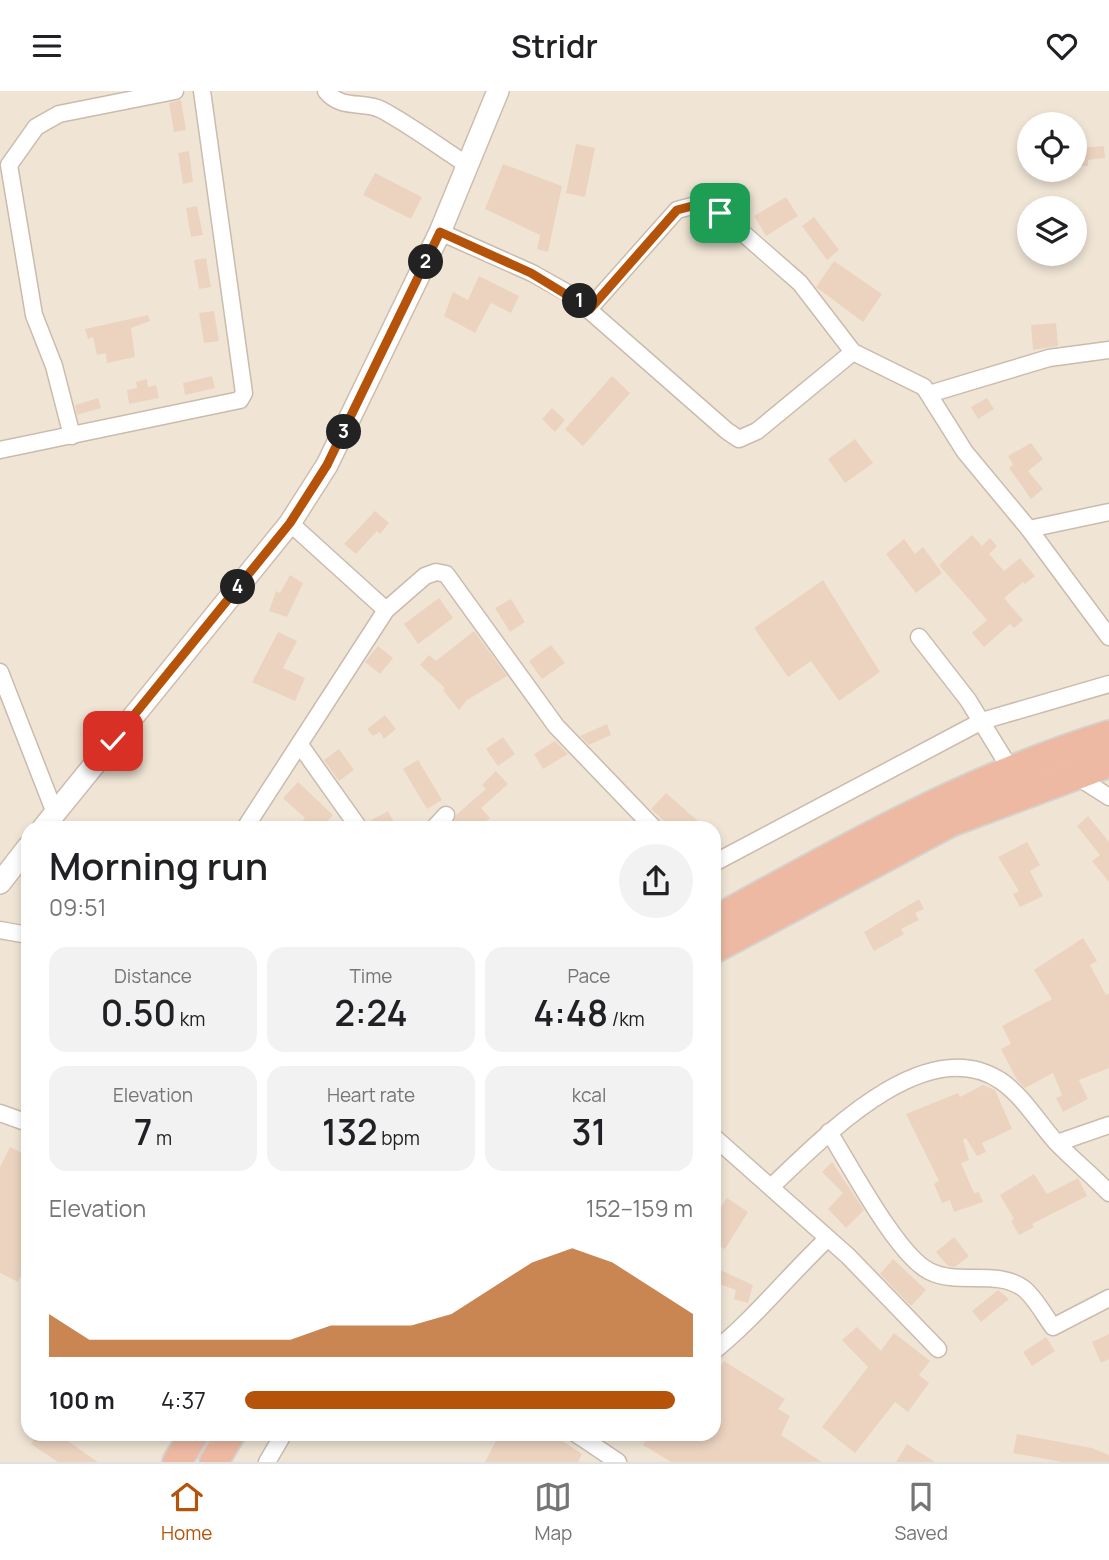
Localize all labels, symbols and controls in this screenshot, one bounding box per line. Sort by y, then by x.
text: Stridr [511,24,598,68]
icon: menu [28,27,66,65]
icon: heart [1043,27,1081,65]
map controls [1017,112,1087,266]
button: locate [1017,112,1087,182]
pin [690,183,750,243]
icon: arrive [701,194,739,232]
button: layers [1017,196,1087,266]
pin: 2 [408,245,444,279]
text: 2 [420,248,431,274]
pin: 1 [562,283,598,319]
text: 1 [575,287,584,313]
pin: 3 [326,415,362,449]
text: 3 [338,418,349,444]
pin: 4 [220,569,256,605]
text: 4 [232,573,243,599]
pin [83,711,143,771]
icon: check [94,722,132,760]
text: Morning run [49,839,268,891]
button: share [619,844,693,918]
text: 09:51 [49,891,106,923]
text: Distance [114,963,192,989]
text: Time [350,963,392,989]
text: Pace [568,963,610,989]
text: 0.50 [101,989,176,1037]
text: 2:24 [335,989,407,1037]
text: 4:48 [533,989,608,1037]
text: km [176,1006,205,1032]
text: /km [608,1006,645,1032]
text: Elevation [113,1082,193,1108]
text: Heart rate [327,1082,415,1108]
text: kcal [572,1082,606,1108]
text: 7 [134,1108,152,1156]
text: 132 [322,1108,377,1156]
text: 31 [572,1108,606,1156]
text: m [152,1125,172,1151]
text: bpm [377,1125,420,1151]
text: Elevation [49,1192,146,1224]
text: 152–159 m [586,1192,693,1224]
text: 100 m [49,1384,115,1416]
text: 4:37 [161,1384,206,1416]
tab: Home [161,1478,212,1546]
tab: Map [534,1478,572,1546]
tab: Saved [894,1478,948,1546]

